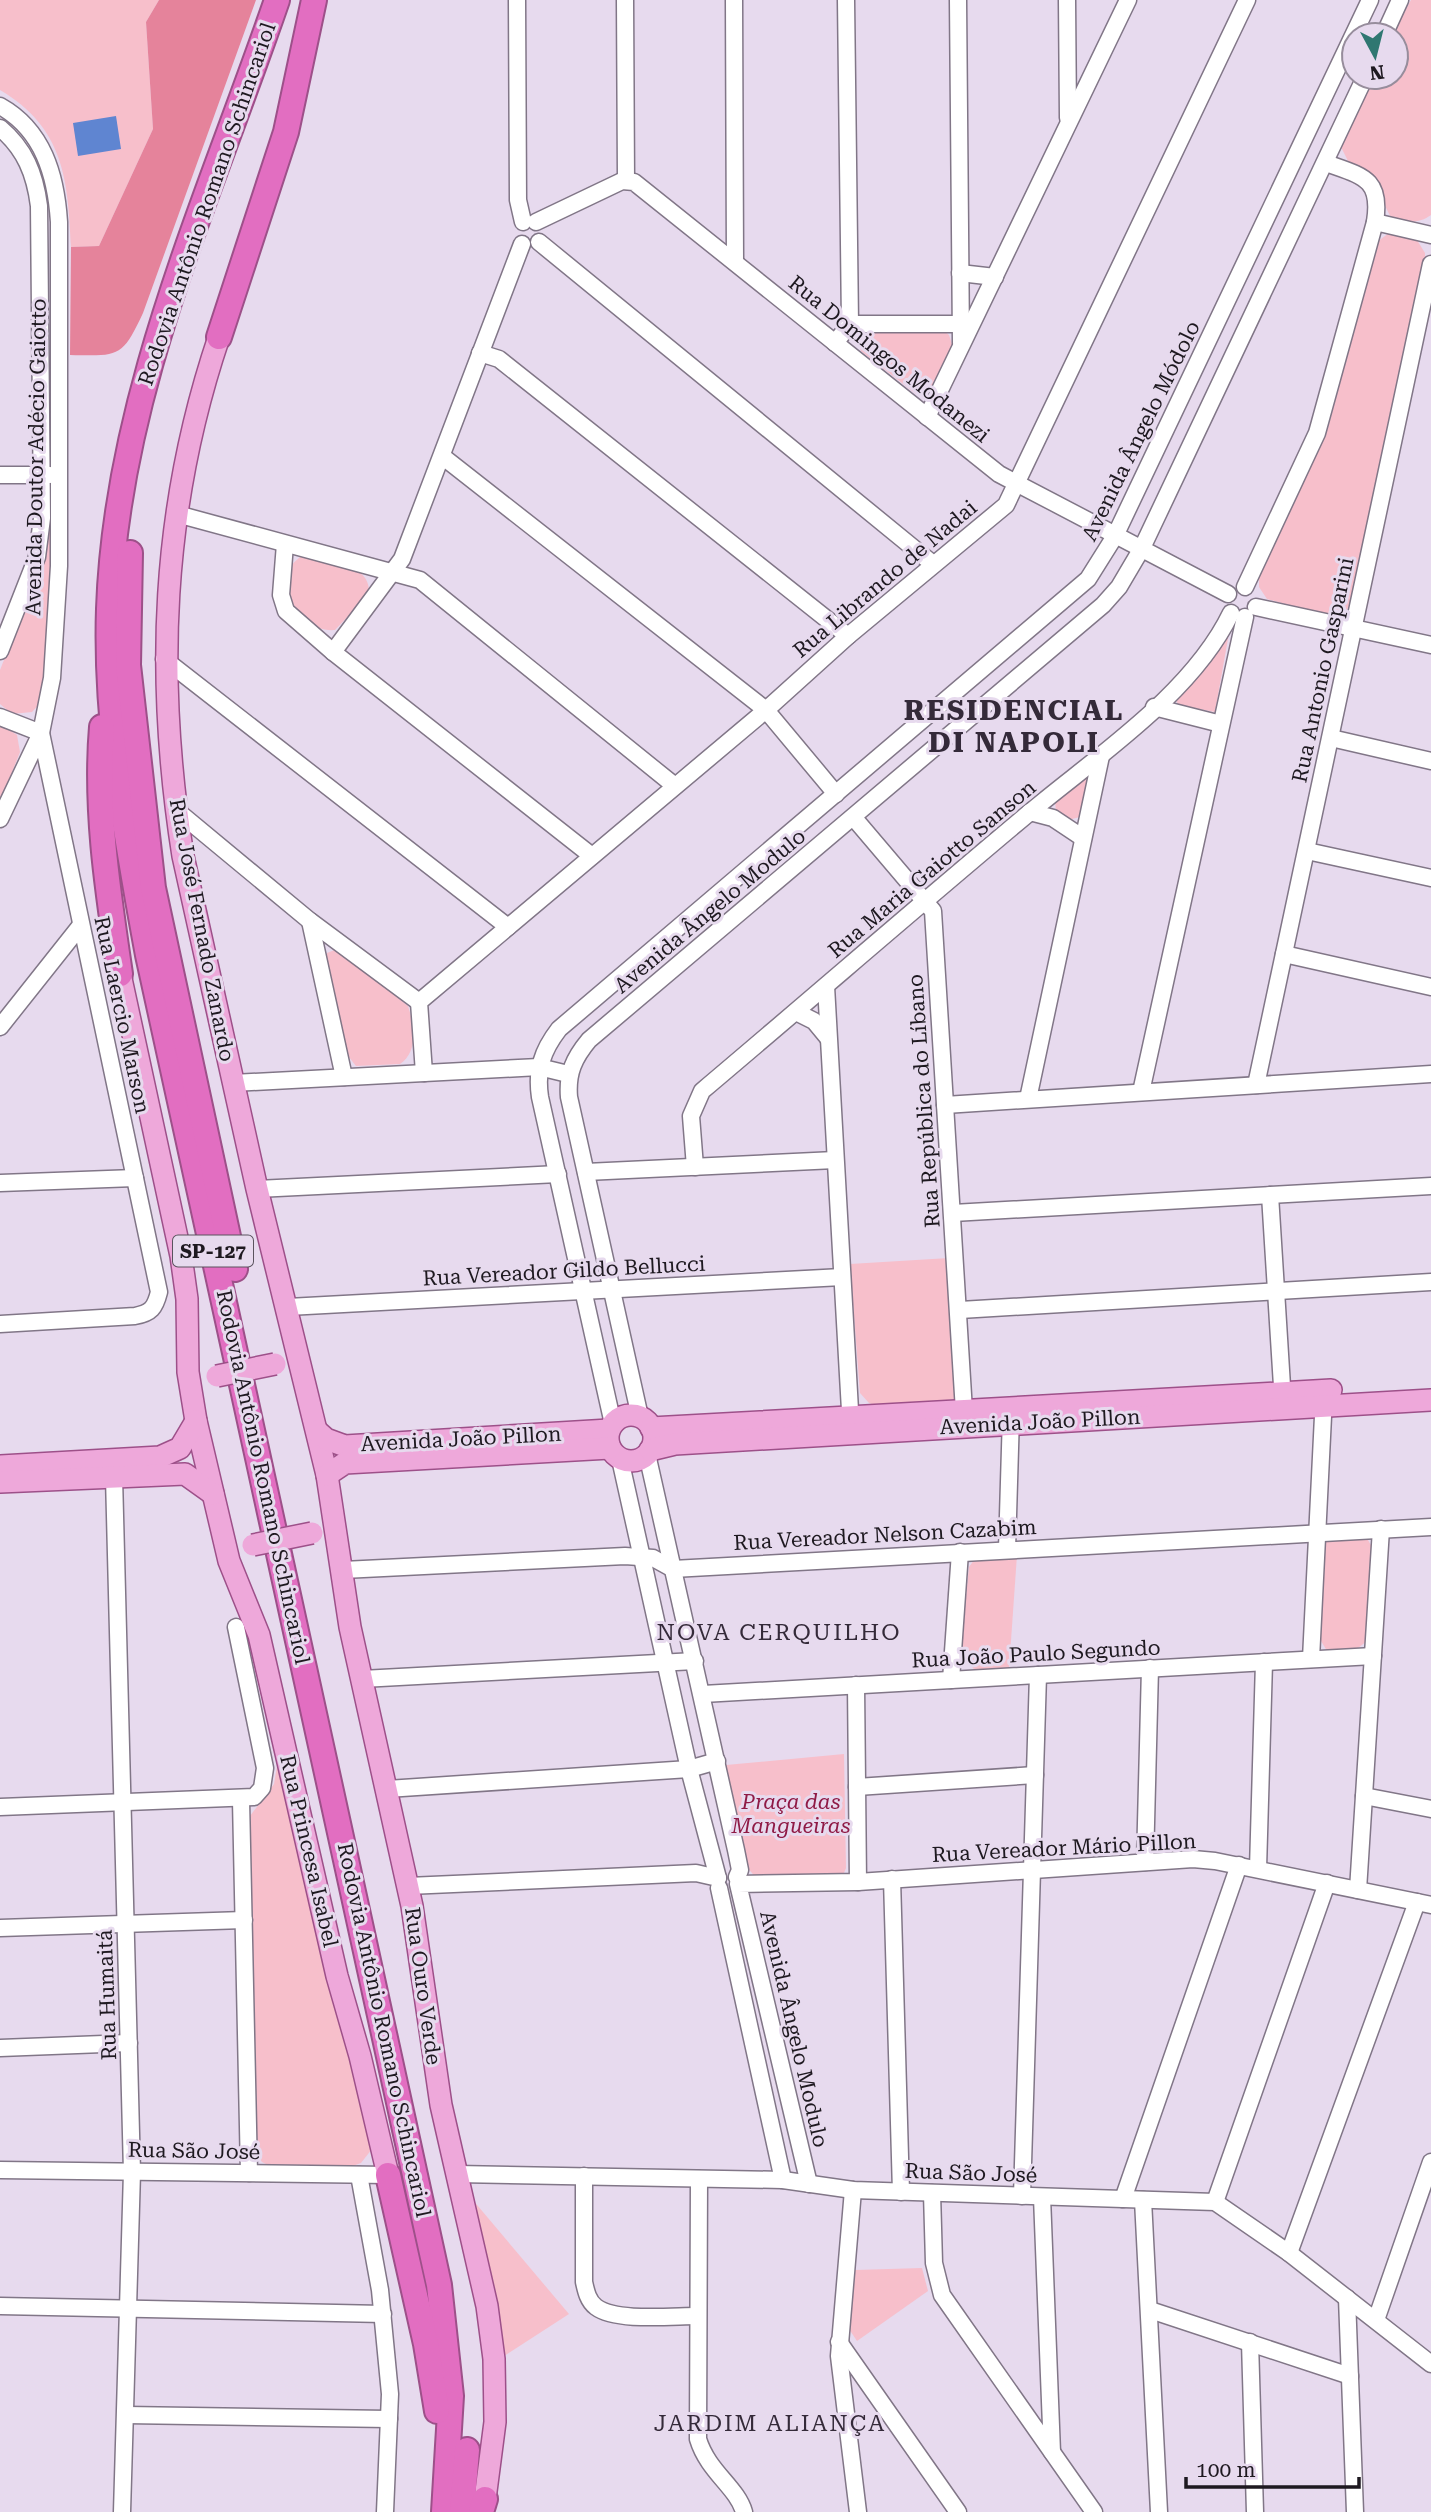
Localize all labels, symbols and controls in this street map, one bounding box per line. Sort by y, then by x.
street label: Rodovia Antônio Romano Schincariol [133,19,281,389]
north arrow [1340,21,1410,91]
text: N [1368,60,1386,85]
street label: Rua Domingos Modanezi [784,271,994,448]
street label: Avenida Doutor Adécio Gaiotto [21,298,51,616]
street label: Avenida Ângelo Módolo [1077,317,1205,545]
street label: Rua Librando de Nadai [789,495,982,663]
street label: Rua Antonio Gasparini [1287,555,1359,785]
district label: RESIDENCIAL DI NAPOLI [904,694,1124,759]
street label: Rua Maria Gaiotto Sanson [824,775,1041,963]
street label: Rua José Fernado Zanardo [165,796,239,1064]
street label: Avenida Ângelo Modulo [610,824,810,998]
street label: Rua Laercio Marson [89,914,155,1116]
street label: Rua República do Líbano [903,973,945,1229]
road number: SP-127 [173,1236,253,1266]
street label: Rua Vereador Gildo Bellucci [422,1252,706,1290]
street label: Rodovia Antônio Romano Schincariol [212,1288,315,1667]
street label: Avenida João Pillon [939,1405,1141,1439]
street label: Avenida João Pillon [360,1422,562,1456]
street label: Rua Vereador Nelson Cazabim [733,1515,1037,1555]
district label: NOVA CERQUILHO [657,1619,901,1646]
street label: Rua João Paulo Segundo [911,1635,1161,1673]
street label: Rua Princesa Isabel [275,1752,343,1950]
park label: Praça das Mangueiras [731,1790,851,1838]
street label: Rua Vereador Mário Pillon [931,1829,1197,1867]
street label: Rodovia Antônio Romano Schincariol [333,1841,436,2220]
street label: Rua Ouro Verde [400,1906,446,2066]
street label: Avenida Ângelo Modulo [755,1908,833,2150]
street label: Rua Humaitá [93,1929,121,2061]
street label: Rua São José [128,2138,260,2164]
street label: Rua São José [904,2159,1038,2187]
district label: JARDIM ALIANÇA [654,2410,886,2437]
scale bar [1186,2446,1359,2490]
text: 100 m [1196,2458,1256,2482]

